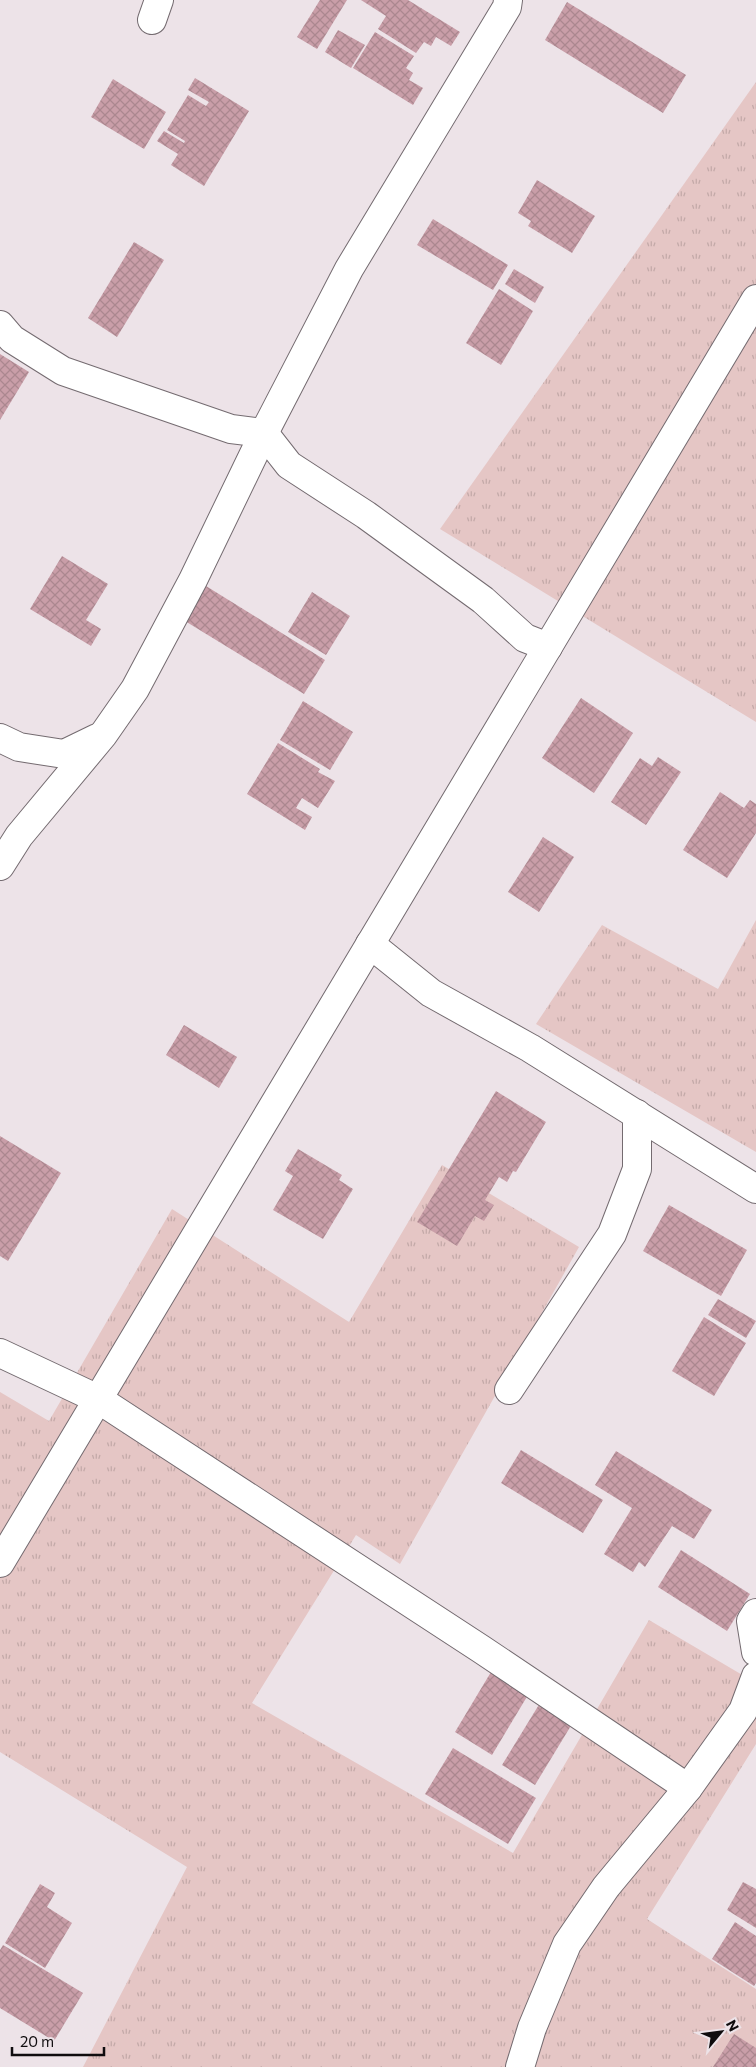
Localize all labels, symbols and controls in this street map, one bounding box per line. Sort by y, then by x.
north arrow [696,2007,746,2057]
text: N [723,2017,743,2034]
scale bar [12,2024,105,2056]
text: 20 m [20,2032,54,2050]

